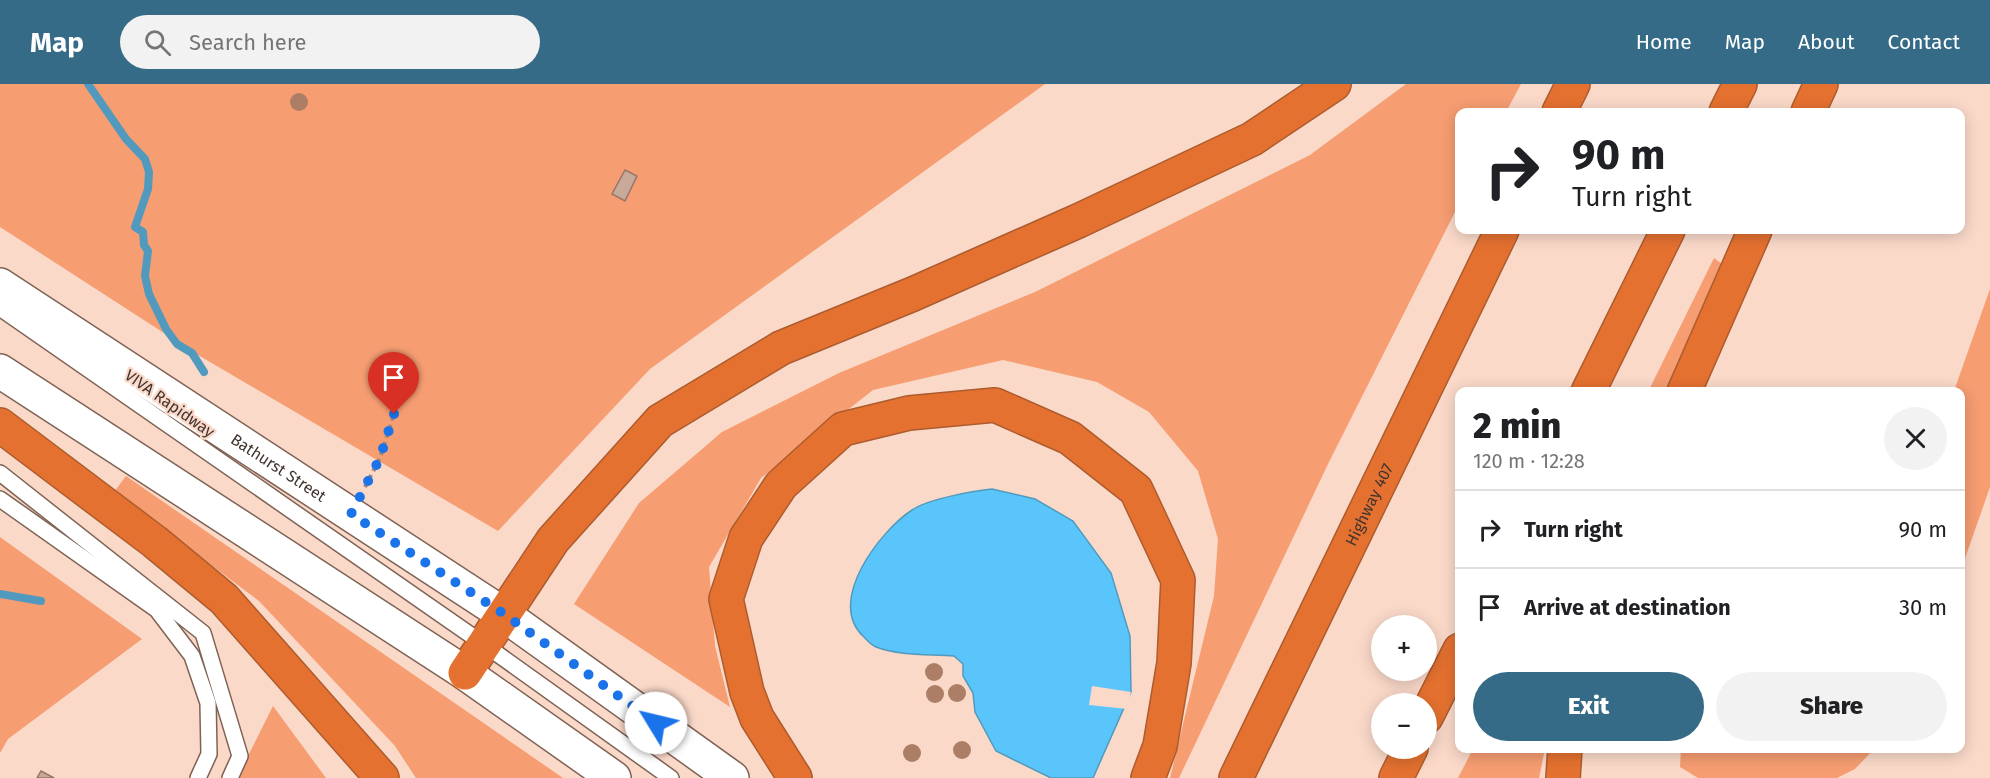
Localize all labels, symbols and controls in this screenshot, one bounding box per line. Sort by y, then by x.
search box [120,15,540,69]
text: Map [30,26,84,59]
icon: search [141,26,174,59]
text: Search here [189,29,307,56]
text: Home [1636,29,1692,55]
text: Map [1725,29,1765,55]
text: About [1798,29,1855,55]
text: Contact [1888,29,1960,55]
text: 90 m [1572,130,1666,180]
icon: right [1473,132,1551,210]
text: Turn right [1572,181,1692,213]
pin [368,352,419,414]
icon: arrive [377,361,410,394]
street label: VIVA Rapidway [121,365,218,441]
text: 2 min [1473,404,1561,448]
button: close [1884,407,1947,470]
street label: Bathurst Street [227,430,330,506]
text: 120 m · 12:28 [1473,449,1585,473]
street label: Highway 407 [1341,460,1397,549]
icon: right [1473,513,1506,546]
text: Turn right [1524,516,1623,543]
text: 90 m [1898,516,1947,543]
icon: arrive [1473,591,1506,624]
text: Arrive at destination [1524,594,1731,621]
text: 30 m [1899,594,1947,621]
map controls [1371,615,1437,759]
button: + [1371,615,1437,681]
button: Exit [1473,672,1704,741]
button: Share [1716,672,1947,741]
position arrow [624,691,688,755]
button: − [1371,693,1437,759]

